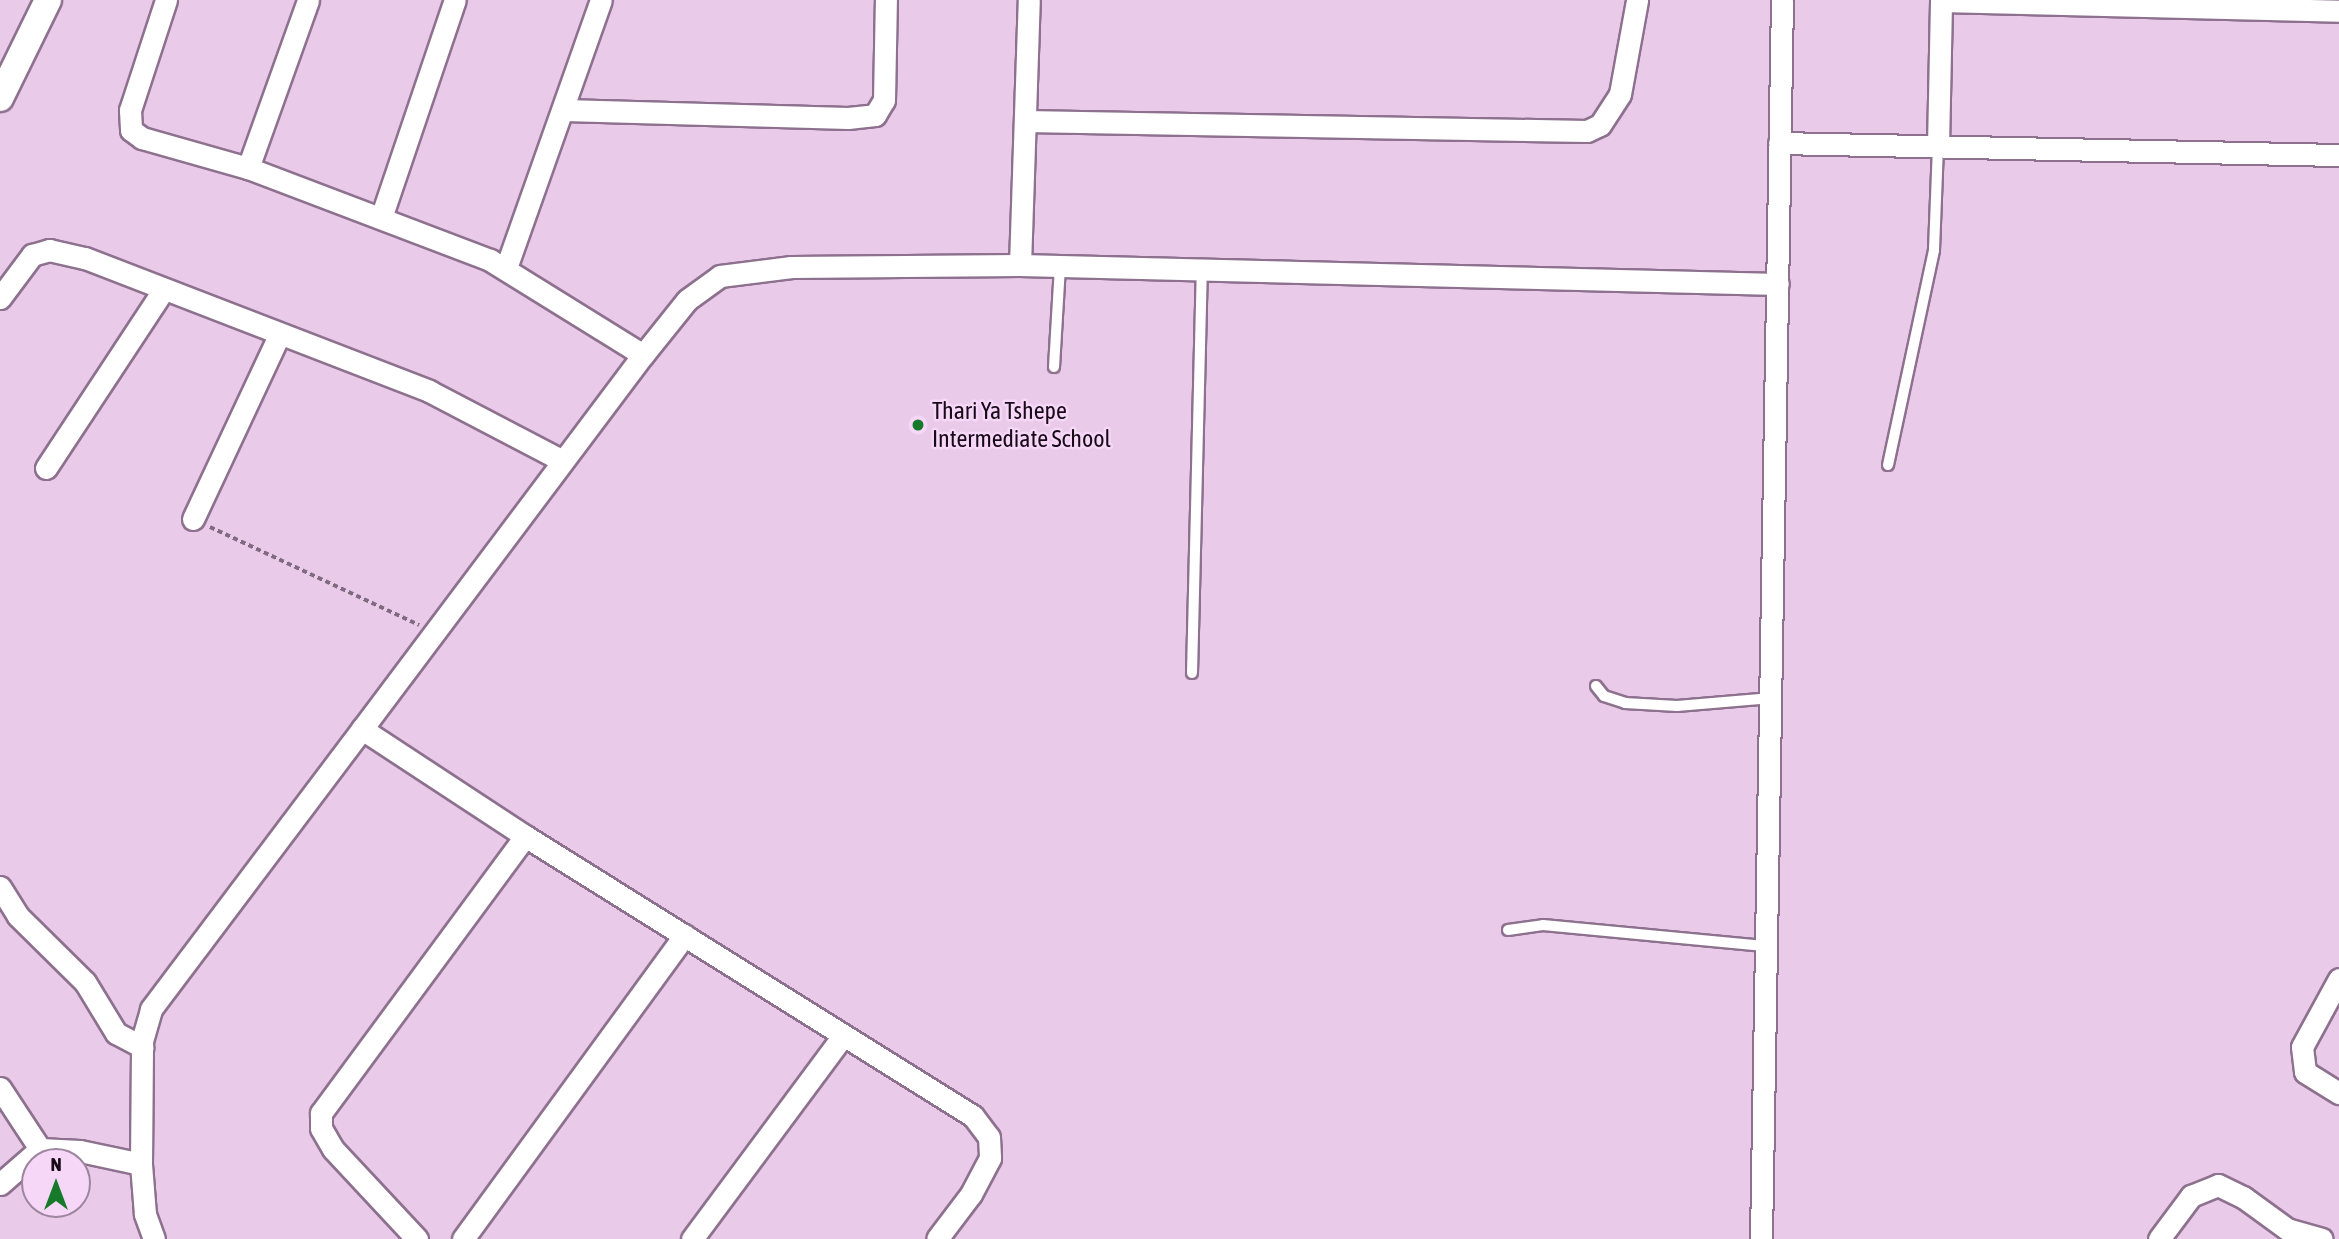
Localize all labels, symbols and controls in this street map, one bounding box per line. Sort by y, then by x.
place label: Thari Ya Tshepe Intermediate School [932,397,1111,453]
marker: Thari Ya Tshepe Intermediate School [910,417,926,433]
north arrow [21,1148,91,1218]
text: N [50,1153,62,1175]

